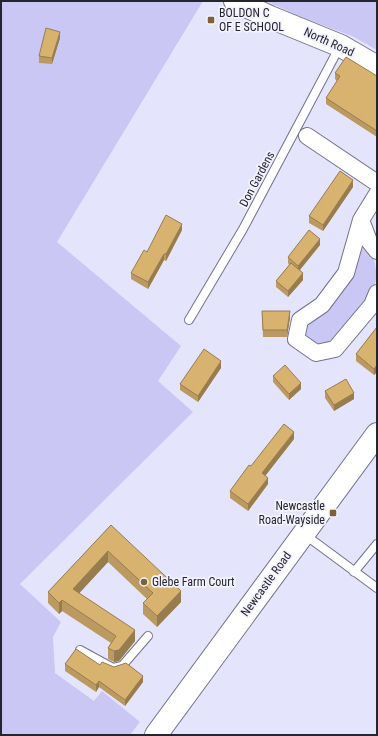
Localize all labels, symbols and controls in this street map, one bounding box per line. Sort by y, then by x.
place label: BOLDON C OF E SCHOOL [219,6,284,34]
marker: BOLDON C OF E SCHOOL [206,15,216,25]
street label: North Road [302,25,356,59]
street label: Don Gardens [237,149,277,209]
place label: Newcastle Road-Wayside [259,499,325,527]
marker: Newcastle Road-Wayside [328,508,338,518]
street label: Newcastle Road [238,549,294,619]
place label: Glebe Farm Court [152,575,235,589]
marker: Glebe Farm Court [139,577,149,587]

